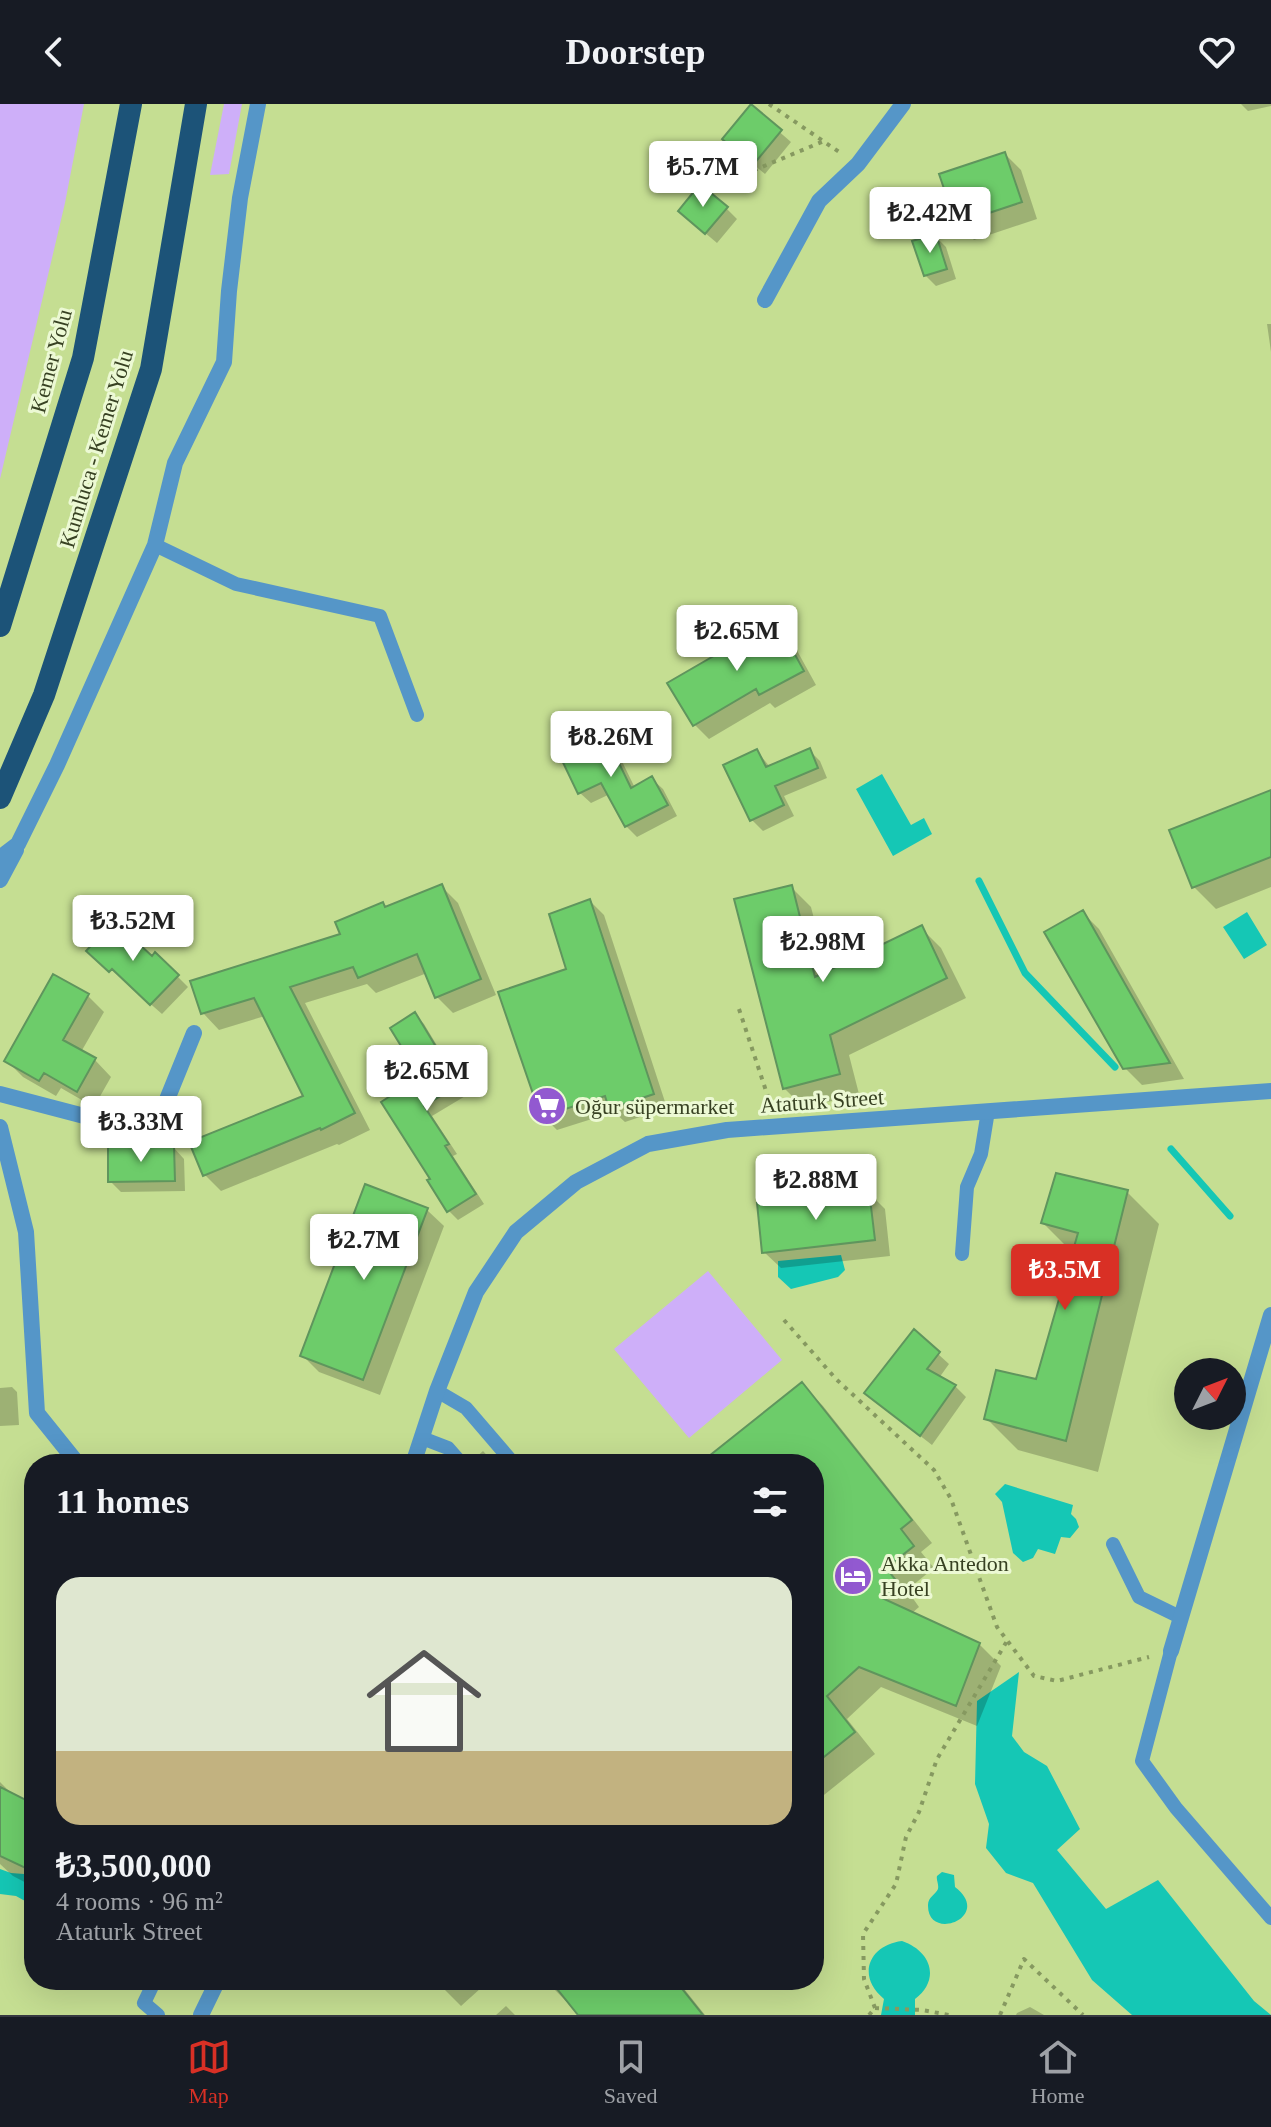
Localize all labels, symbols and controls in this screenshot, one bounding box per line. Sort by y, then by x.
icon: back [32,30,76,74]
icon: heart [1195,30,1239,74]
text: Doorstep [566,32,705,72]
pin: ₺5.7M [647,141,759,209]
text: ₺5.7M [667,152,739,181]
pin: ₺2.42M [865,187,995,255]
text: ₺2.42M [888,198,972,227]
street label: Kemer Yolu [25,306,77,416]
street label: Kumluca - Kemer Yolu [54,347,138,551]
pin: ₺2.65M [672,605,802,673]
text: ₺2.65M [695,616,779,645]
pin: ₺8.26M [546,711,676,779]
text: ₺8.26M [569,722,653,751]
pin: ₺3.52M [68,895,198,963]
text: ₺3.52M [91,906,175,935]
pin: ₺2.98M [758,916,888,984]
text: ₺2.98M [781,927,865,956]
pin: ₺2.65M [362,1045,492,1113]
text: ₺2.65M [385,1056,469,1085]
street label: Ataturk Street [759,1084,885,1118]
supermarket icon: Oğur süpermarket [526,1085,568,1127]
place label: Oğur süpermarket [575,1094,734,1119]
pin: ₺3.33M [76,1096,206,1164]
text: ₺3.33M [99,1107,183,1136]
pin: ₺2.88M [751,1154,881,1222]
text: ₺2.88M [774,1165,858,1194]
pin: ₺2.7M [308,1214,420,1282]
text: ₺2.7M [328,1225,400,1254]
pin: ₺3.5M [1009,1244,1121,1312]
text: ₺3.5M [1029,1255,1101,1284]
north arrow [1174,1358,1246,1430]
map controls [1174,1358,1246,1430]
icon: filters [748,1480,792,1524]
text: 11 homes [56,1483,189,1520]
place label: Akka Antedon Hotel [881,1551,1009,1601]
hotel icon: Akka Antedon Hotel [832,1555,874,1597]
icon: home [352,1629,496,1773]
text: ₺3,500,000 [56,1847,211,1884]
text: 4 rooms · 96 m² [56,1887,223,1916]
text: Ataturk Street [56,1917,203,1946]
tab: Map [187,2035,231,2109]
tab: Saved [604,2035,658,2109]
tab: Home [1031,2035,1084,2109]

